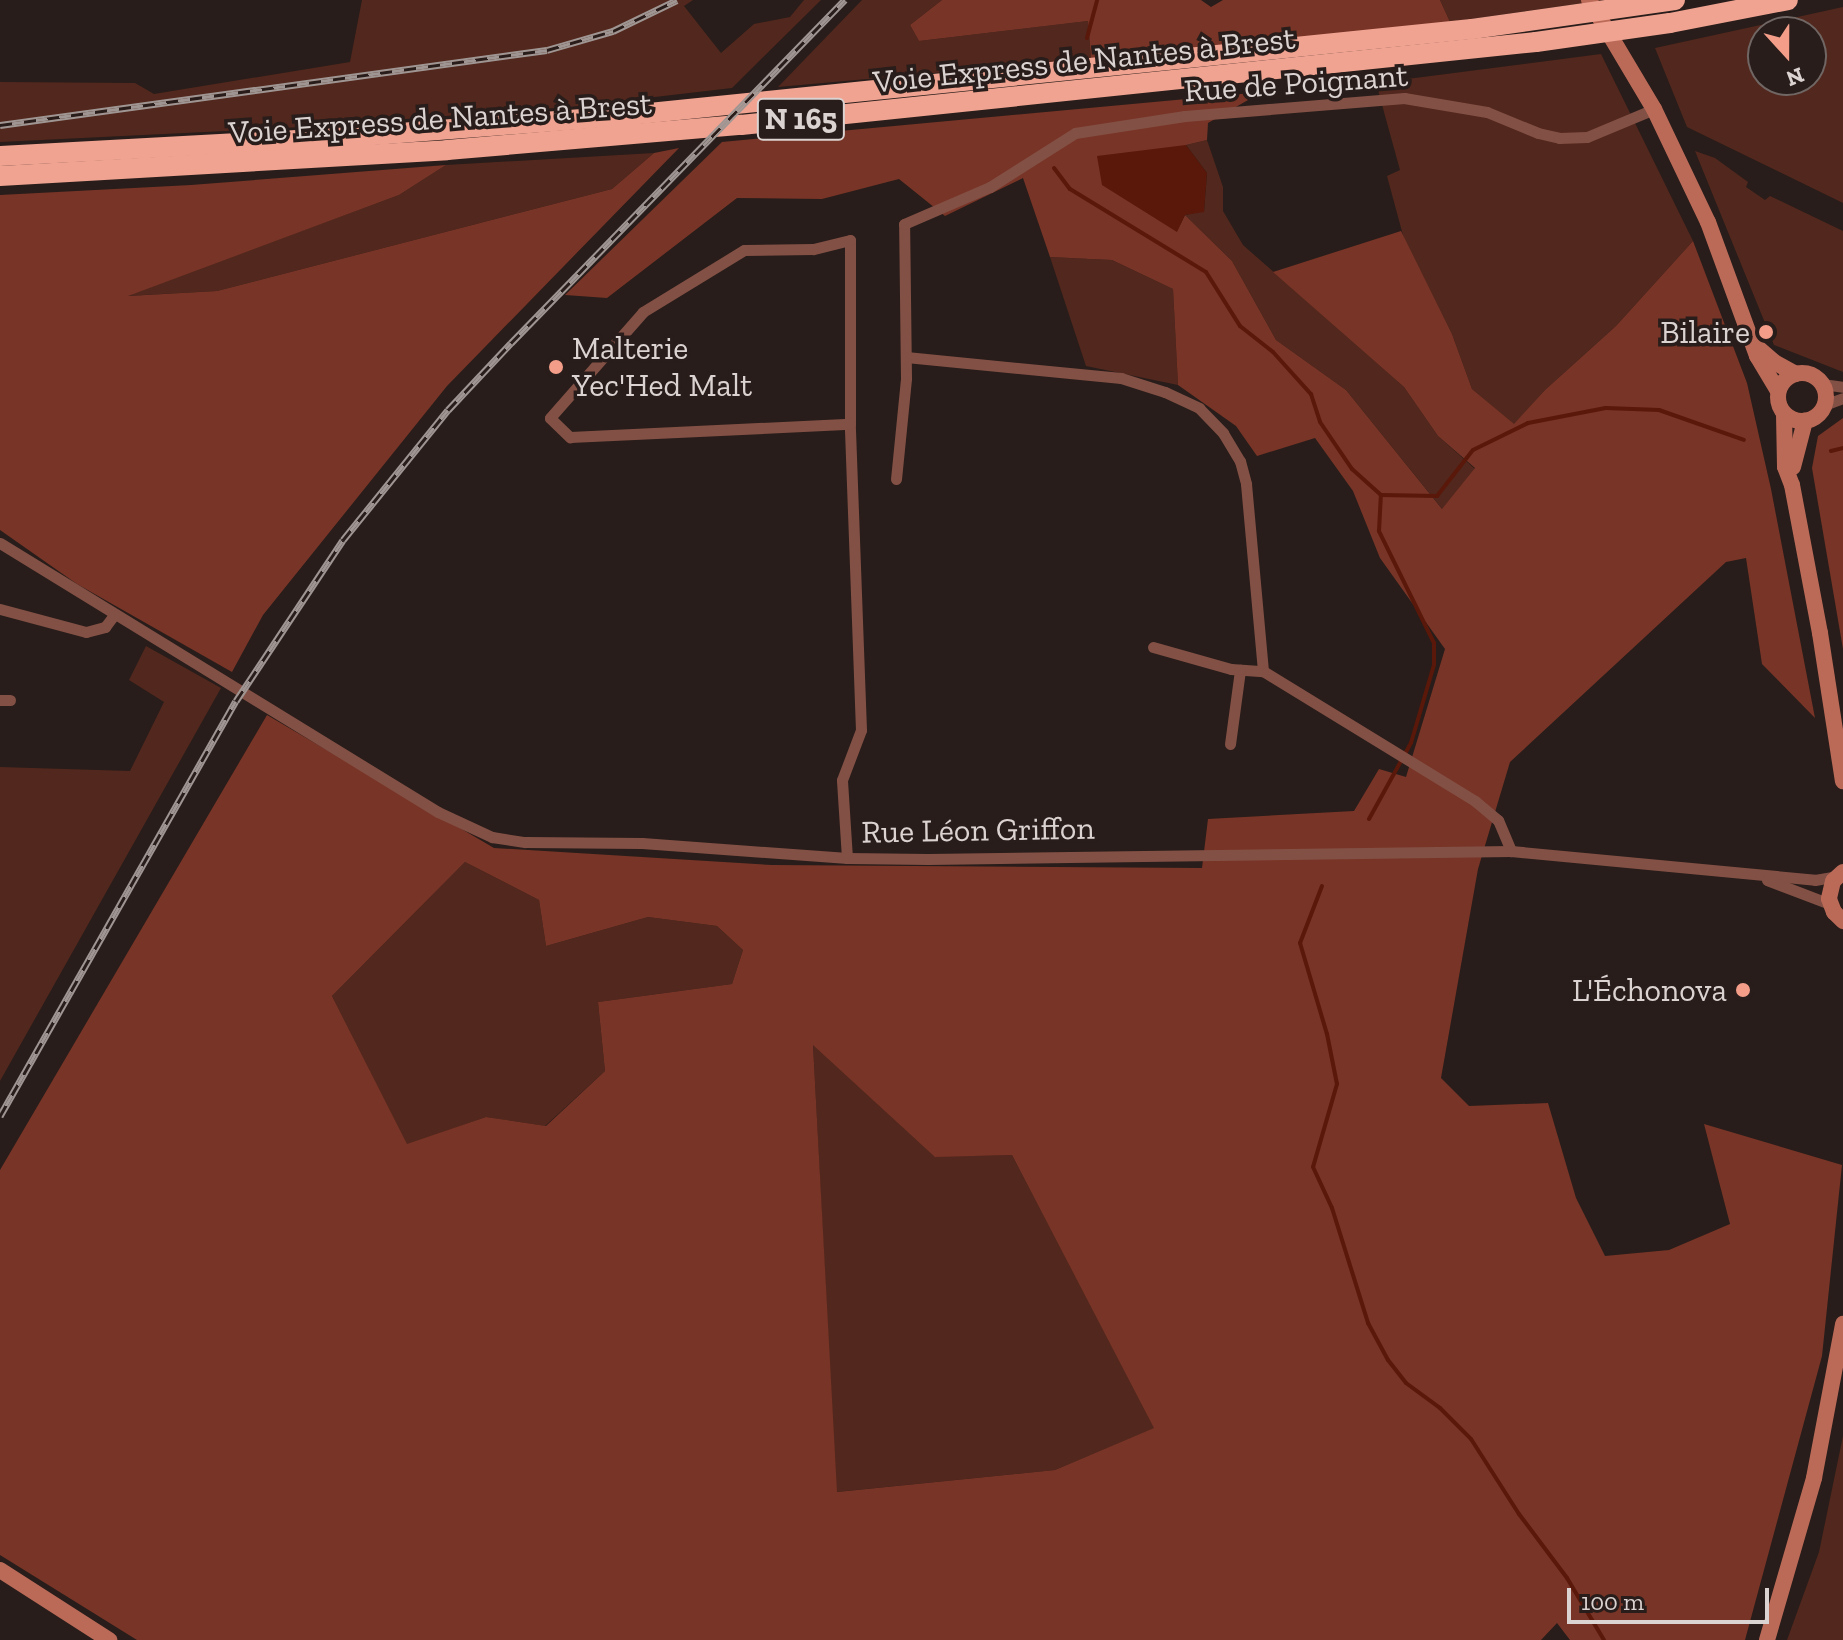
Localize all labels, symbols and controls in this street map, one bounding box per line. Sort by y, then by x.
north arrow [1747,16,1827,96]
street label: Voie Express de Nantes à Brest [871,19,1297,101]
street label: Rue de Poignant [1183,56,1409,110]
text: N [1782,61,1808,93]
street label: Voie Express de Nantes à Brest [227,84,653,152]
road number: N 165 [755,93,847,145]
place label: Bilaire [1660,313,1750,351]
marker: Bilaire [1757,323,1775,341]
place label: Malterie Yec'Hed Malt [572,330,752,405]
marker: Malterie Yec'Hed Malt [547,358,565,376]
street label: Rue Léon Griffon [861,809,1095,851]
place label: L'Échonova [1572,971,1727,1009]
marker: L'Échonova [1734,981,1752,999]
scale bar [1571,1572,1773,1622]
text: 100 m [1581,1587,1644,1616]

